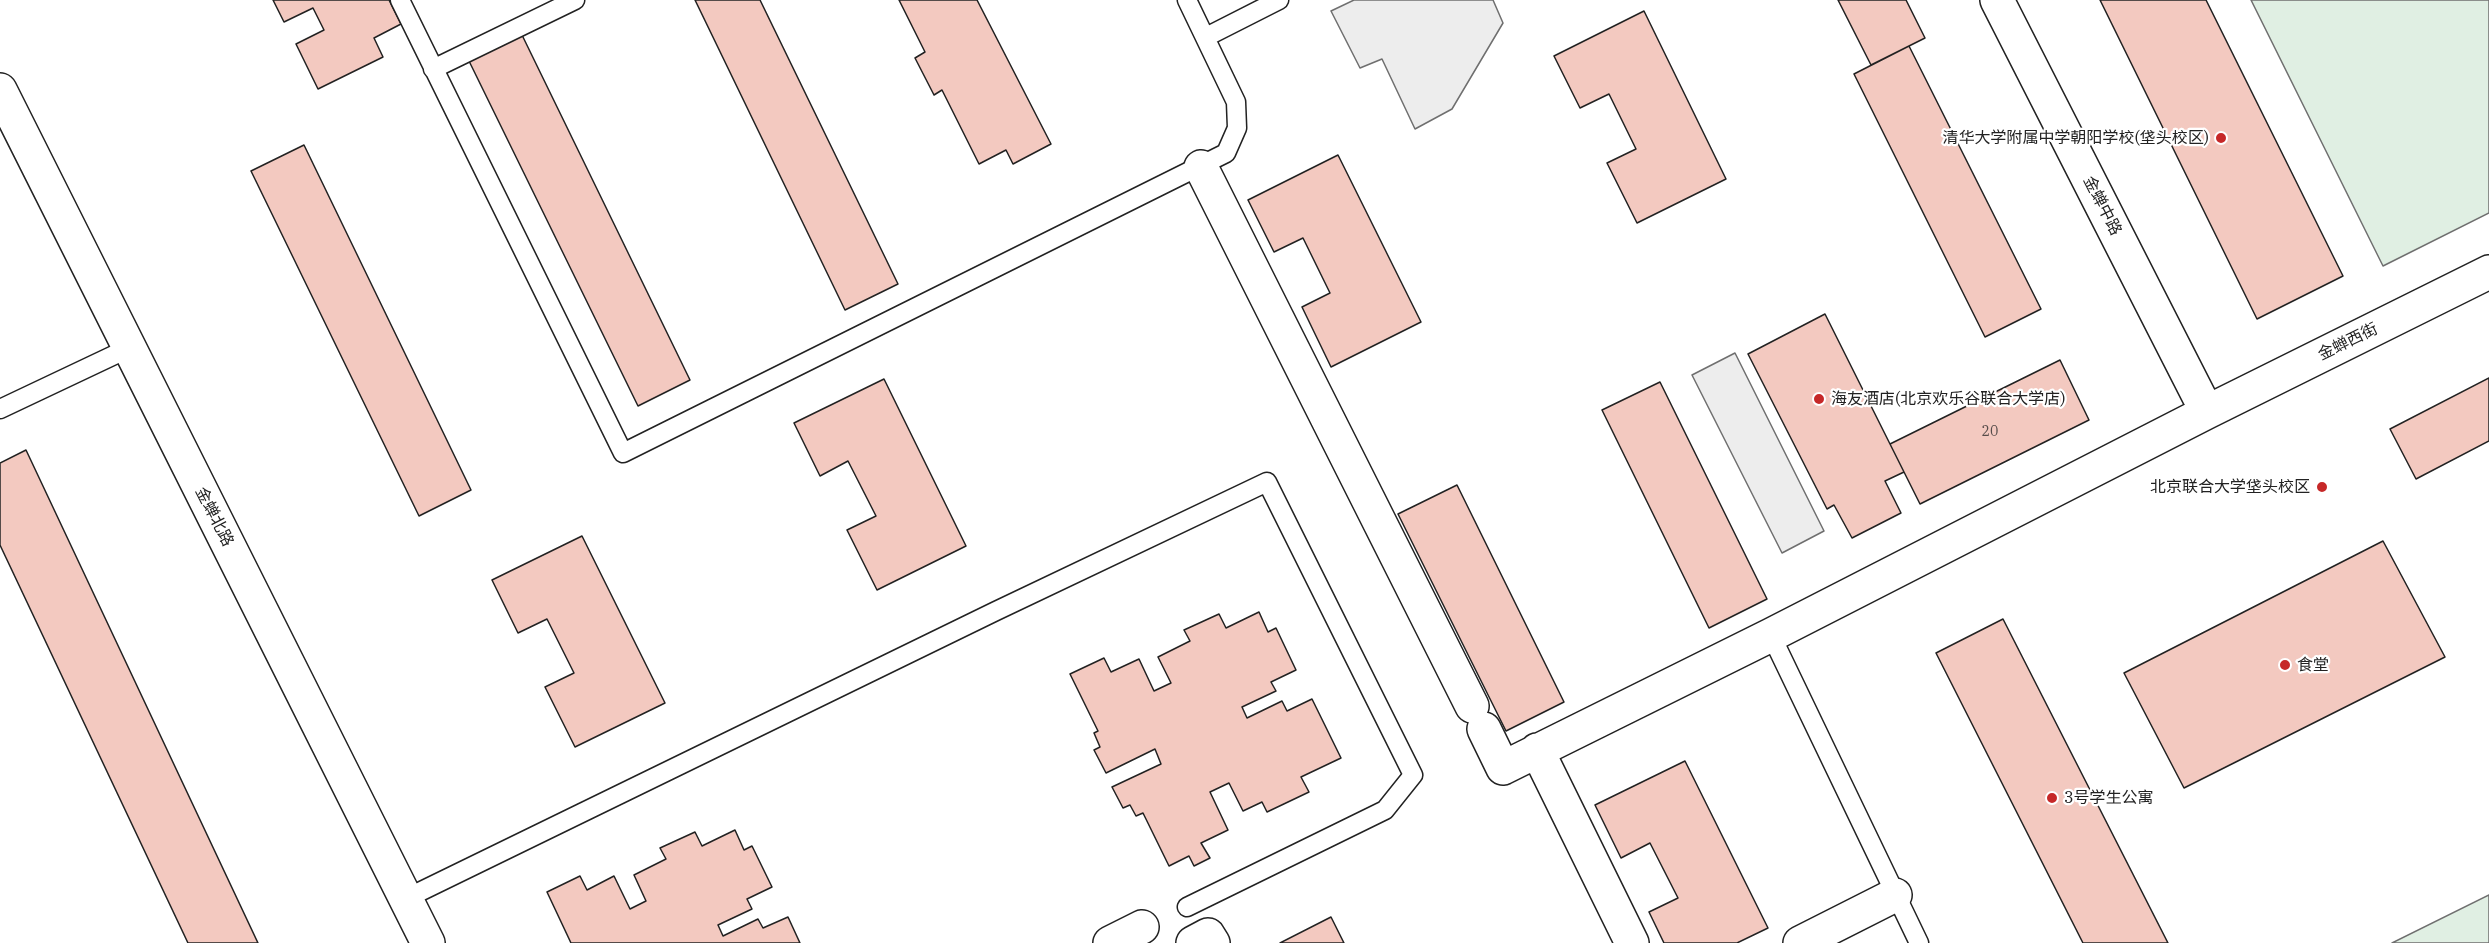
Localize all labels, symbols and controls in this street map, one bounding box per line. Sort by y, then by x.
place label: 清华大学附属中学朝阳学校(垡头校区) [1942,128,2209,148]
marker: 清华大学附属中学朝阳学校(垡头校区) [2214,131,2228,145]
street label: 金蝉中路 [2079,173,2125,239]
street label: 金蝉西街 [2315,319,2381,365]
place label: 海友酒店(北京欢乐谷联合大学店) [1831,389,2066,409]
marker: 海友酒店(北京欢乐谷联合大学店) [1812,392,1826,406]
house number: 20 [1982,424,1998,440]
place label: 北京联合大学垡头校区 [2150,477,2310,497]
marker: 北京联合大学垡头校区 [2315,480,2329,494]
street label: 金蝉北路 [191,484,237,550]
place label: 食堂 [2297,655,2329,675]
marker: 食堂 [2278,658,2292,672]
place label: 3号学生公寓 [2064,788,2154,808]
marker: 3号学生公寓 [2045,791,2059,805]

